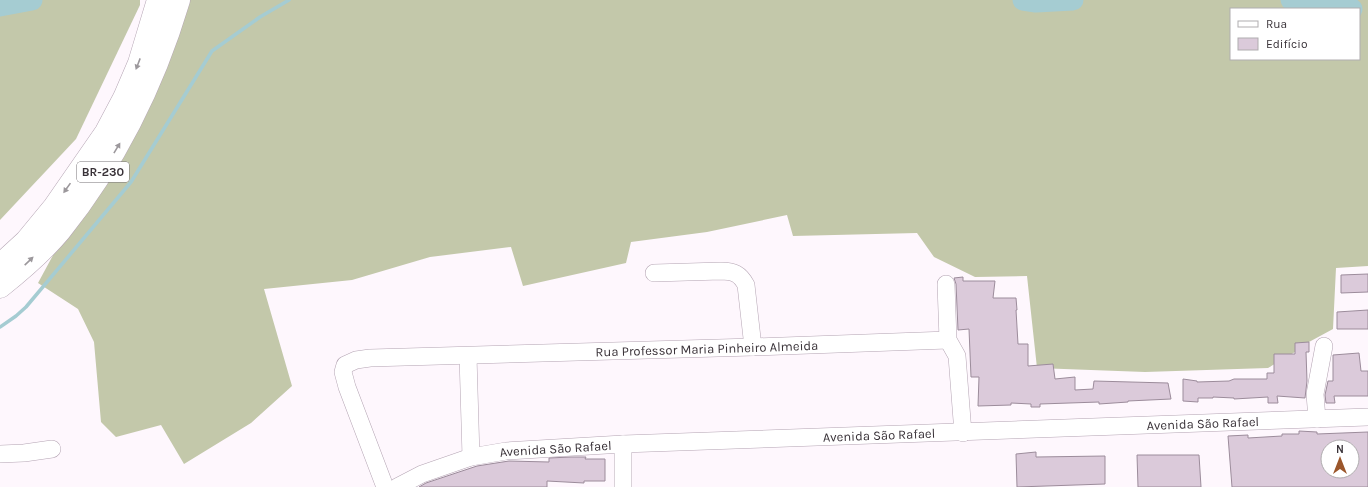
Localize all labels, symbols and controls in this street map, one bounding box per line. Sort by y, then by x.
legend [1230,8,1360,60]
text: Rua [1266,17,1287,31]
text: Edifício [1266,37,1307,51]
one-way arrow [135,58,141,70]
one-way arrow [113,143,121,153]
road number: BR-230 [77,162,129,182]
one-way arrow [63,183,71,194]
one-way arrow [24,257,34,266]
street label: Rua Professor Maria Pinheiro Almeida [595,338,819,360]
street label: Avenida São Rafael [1146,414,1259,433]
street label: Avenida São Rafael [823,426,936,445]
street label: Avenida São Rafael [498,438,612,460]
north arrow [1320,439,1360,479]
text: N [1336,443,1344,456]

